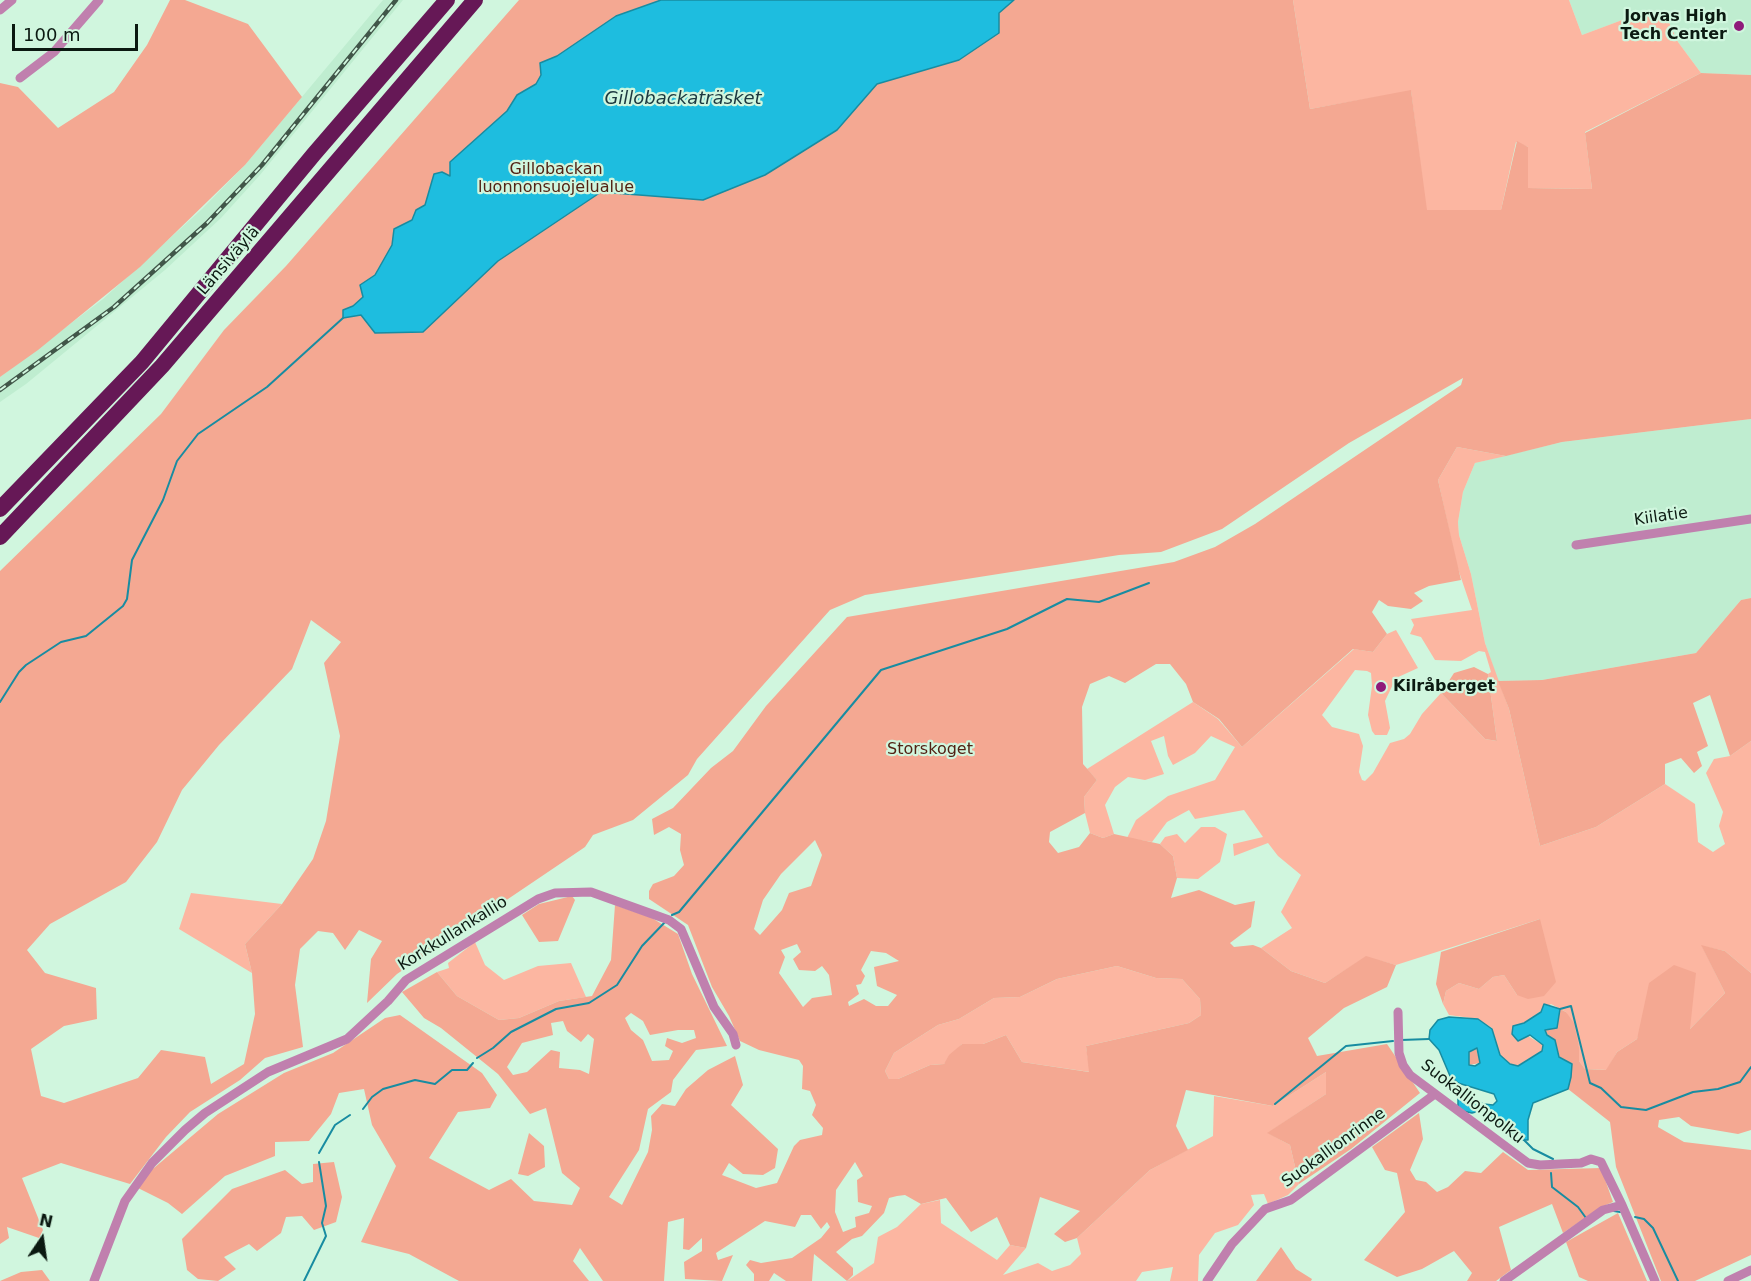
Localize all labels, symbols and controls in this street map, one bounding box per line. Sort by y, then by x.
place label: Jorvas High Tech Center [1621,7,1727,45]
scale bar [15,12,141,50]
marker: Jorvas High Tech Center [1732,19,1746,33]
text: 100 m [23,24,81,45]
water label: Gillobackaträsket [604,88,762,110]
park label: Gillobackan luonnonsuojelualue [478,160,634,198]
street label: Länsiväylä [194,223,264,299]
street label: Kiilatie [1633,504,1689,530]
place label: Kilråberget [1393,677,1495,697]
marker: Kilråberget [1374,680,1388,694]
park label: Storskoget [887,740,973,760]
street label: Korkkullankallio [395,893,511,975]
street label: Suokallionpolku [1417,1056,1527,1148]
street label: Suokallionrinne [1278,1104,1390,1192]
north arrow [12,1209,72,1269]
text: N [37,1210,55,1232]

